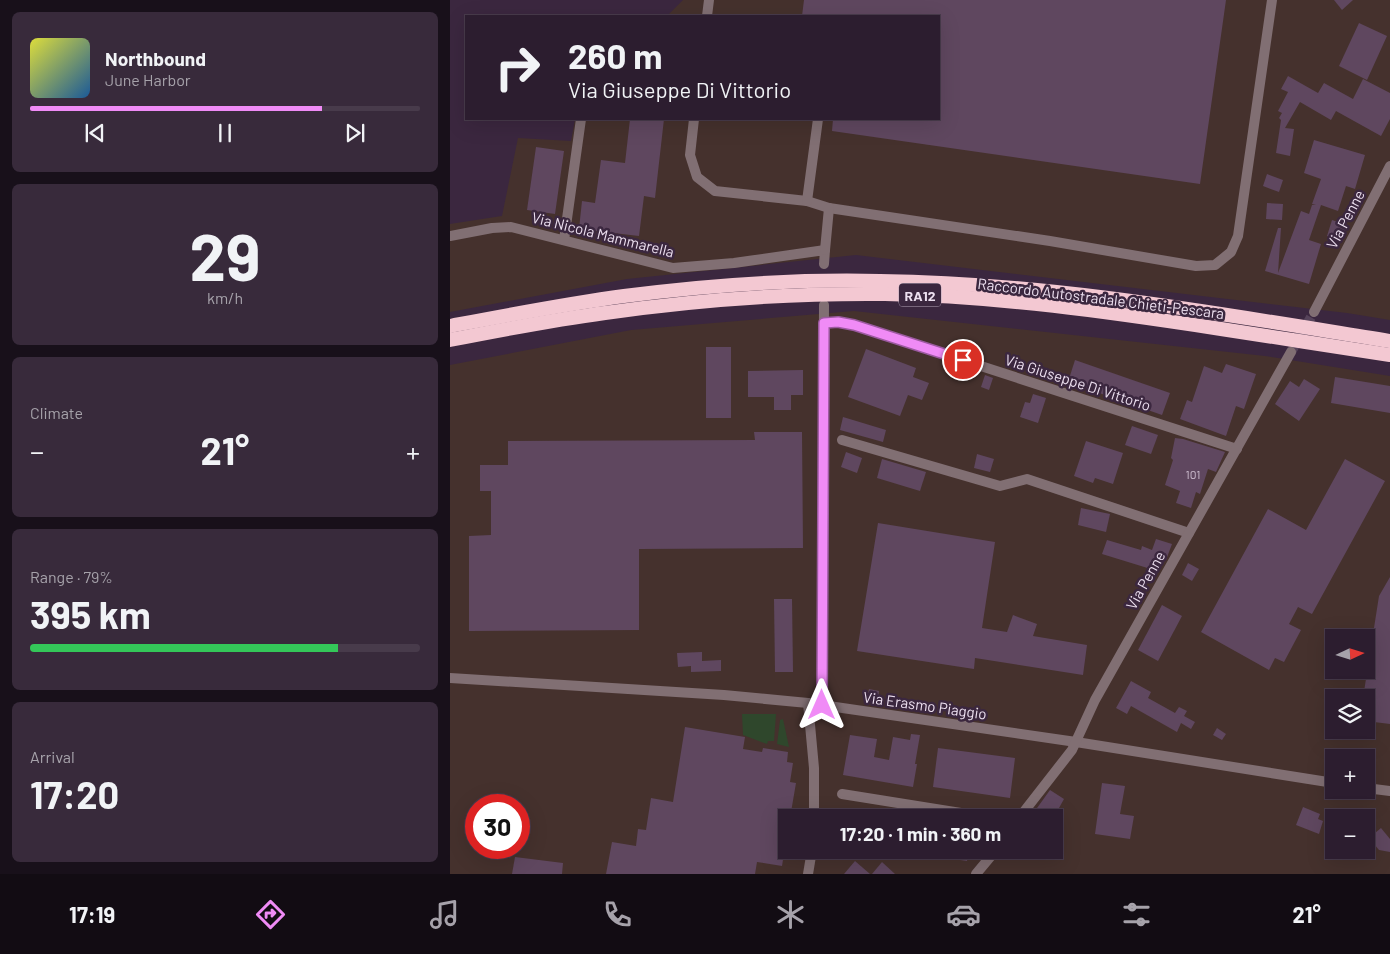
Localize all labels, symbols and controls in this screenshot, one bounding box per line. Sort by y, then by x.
text: 260 m [568,34,663,76]
icon: right [485,35,550,100]
text: Northbound [105,47,206,70]
text: June Harbor [105,70,191,89]
text: Via Giuseppe Di Vittorio [568,76,791,102]
icon: previous [81,119,109,147]
icon: pause [211,119,239,147]
icon: next [341,119,369,147]
street label: Via Penne [1322,187,1368,251]
street label: Via Nicola Mammarella [530,208,676,260]
text: 29 [190,216,260,294]
street label: Raccordo Autostradale Chieti-Pescara [977,274,1225,322]
road number: RA12 [899,284,941,306]
text: km/h [207,288,243,307]
pin [942,339,984,381]
icon: arrive [949,346,977,374]
street label: Via Giuseppe Di Vittorio [1003,350,1153,414]
text: Climate [30,403,83,422]
text: 21° [201,427,249,473]
text: − [30,434,44,468]
text: + [406,434,420,468]
house number: 101 [1186,467,1200,481]
street label: Via Penne [1122,548,1168,612]
text: Range · 79% [30,567,113,586]
text: 395 km [30,591,151,637]
north arrow [1325,629,1375,679]
map controls [1325,629,1375,859]
position arrow [795,678,847,730]
street label: Via Erasmo Piaggio [862,687,988,723]
button: layers [1325,689,1375,739]
text: Arrival [30,747,75,766]
button: + [1325,749,1375,799]
text: 17:20 [30,771,119,817]
speed limit sign: 30 [465,794,530,859]
button: − [1325,809,1375,859]
text: 17:20 · 1 min · 360 m [840,822,1001,845]
icon: directions [253,897,288,932]
icon: music [427,897,462,932]
icon: phone [600,897,635,932]
icon: climate [773,897,808,932]
icon: car [946,897,981,932]
icon: filters [1119,897,1154,932]
text: 17:19 [69,901,115,927]
text: 21° [1293,901,1321,927]

